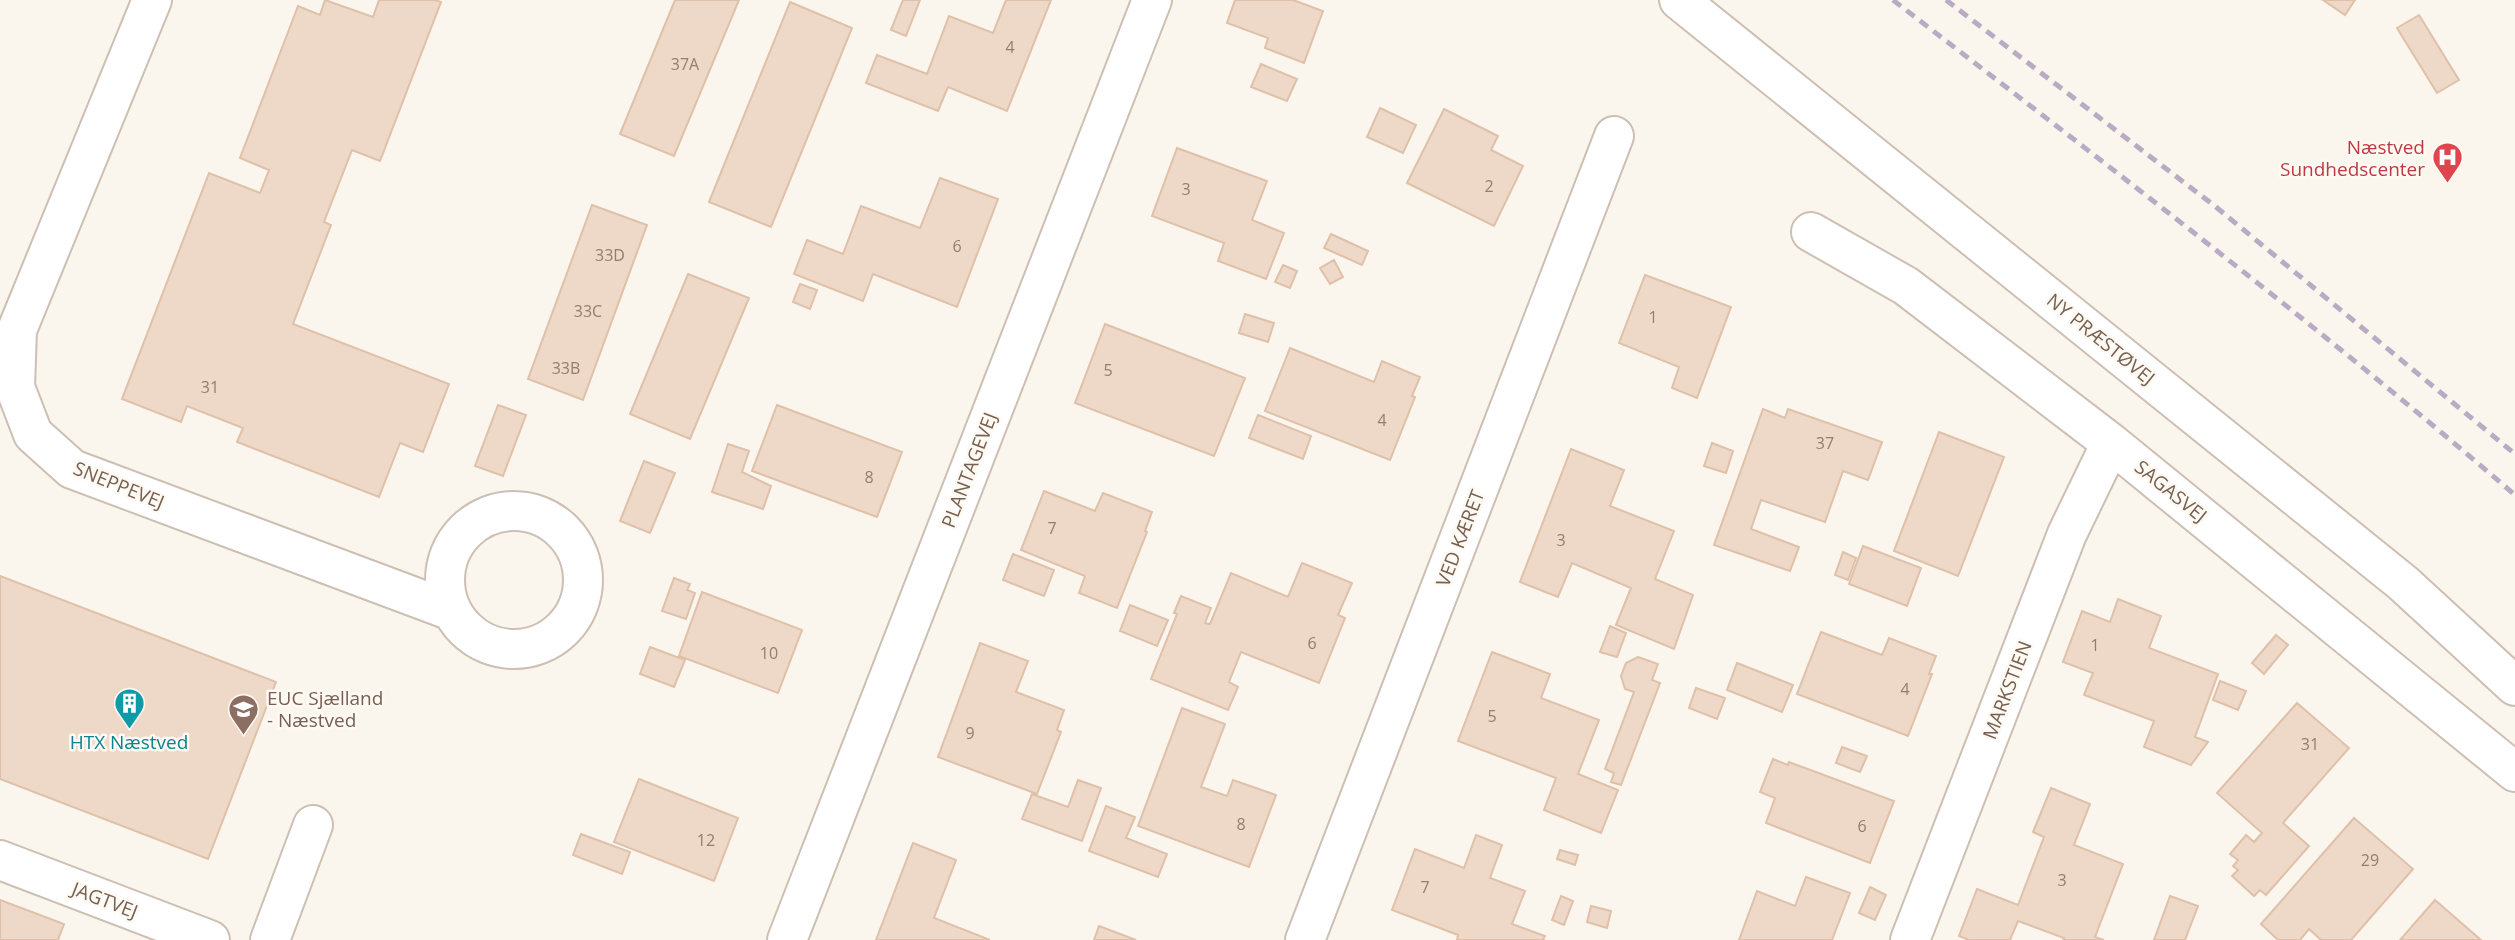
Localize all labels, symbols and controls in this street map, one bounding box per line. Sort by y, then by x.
house number: 4 [1005,36,1015,58]
house number: 37A [671,53,700,75]
place label: Næstved Sundhedscenter [2280,134,2425,182]
hospital icon: Næstved Sundhedscenter [2431,141,2465,185]
house number: 2 [1484,175,1494,197]
house number: 3 [1181,178,1191,200]
house number: 6 [952,235,962,257]
house number: 33D [595,244,625,266]
street label: NY PRÆSTØVEJ [2041,287,2161,391]
house number: 33C [574,300,602,322]
house number: 1 [1648,306,1658,328]
house number: 33B [552,357,580,379]
house number: 5 [1103,359,1113,381]
house number: 31 [201,376,219,398]
street label: PLANTAGEVEJ [935,409,1003,531]
house number: 4 [1377,409,1387,431]
house number: 37 [1816,432,1834,454]
street label: SAGASVEJ [2130,454,2212,528]
street label: SNEPPEVEJ [70,455,168,515]
house number: 8 [864,466,874,488]
street label: VED KÆRET [1430,485,1491,590]
house number: 7 [1047,517,1057,539]
house number: 3 [1556,529,1566,551]
house number: 6 [1307,632,1317,654]
house number: 1 [2090,634,2100,656]
street label: MARKSTIEN [1976,637,2038,743]
house number: 10 [760,642,778,664]
house number: 4 [1900,678,1910,700]
place label: EUC Sjælland - Næstved [267,685,383,733]
building icon: HTX Næstved [112,686,146,730]
school or university icon: EUC Sjælland - Næstved [227,692,261,736]
house number: 5 [1487,705,1497,727]
house number: 9 [965,722,975,744]
place label: HTX Næstved [70,729,188,755]
house number: 31 [2301,733,2319,755]
house number: 8 [1236,813,1246,835]
house number: 6 [1857,815,1867,837]
house number: 12 [697,829,715,851]
house number: 29 [2361,849,2379,871]
house number: 3 [2057,869,2067,891]
street label: JAGTVEJ [67,875,142,924]
house number: 7 [1420,876,1430,898]

